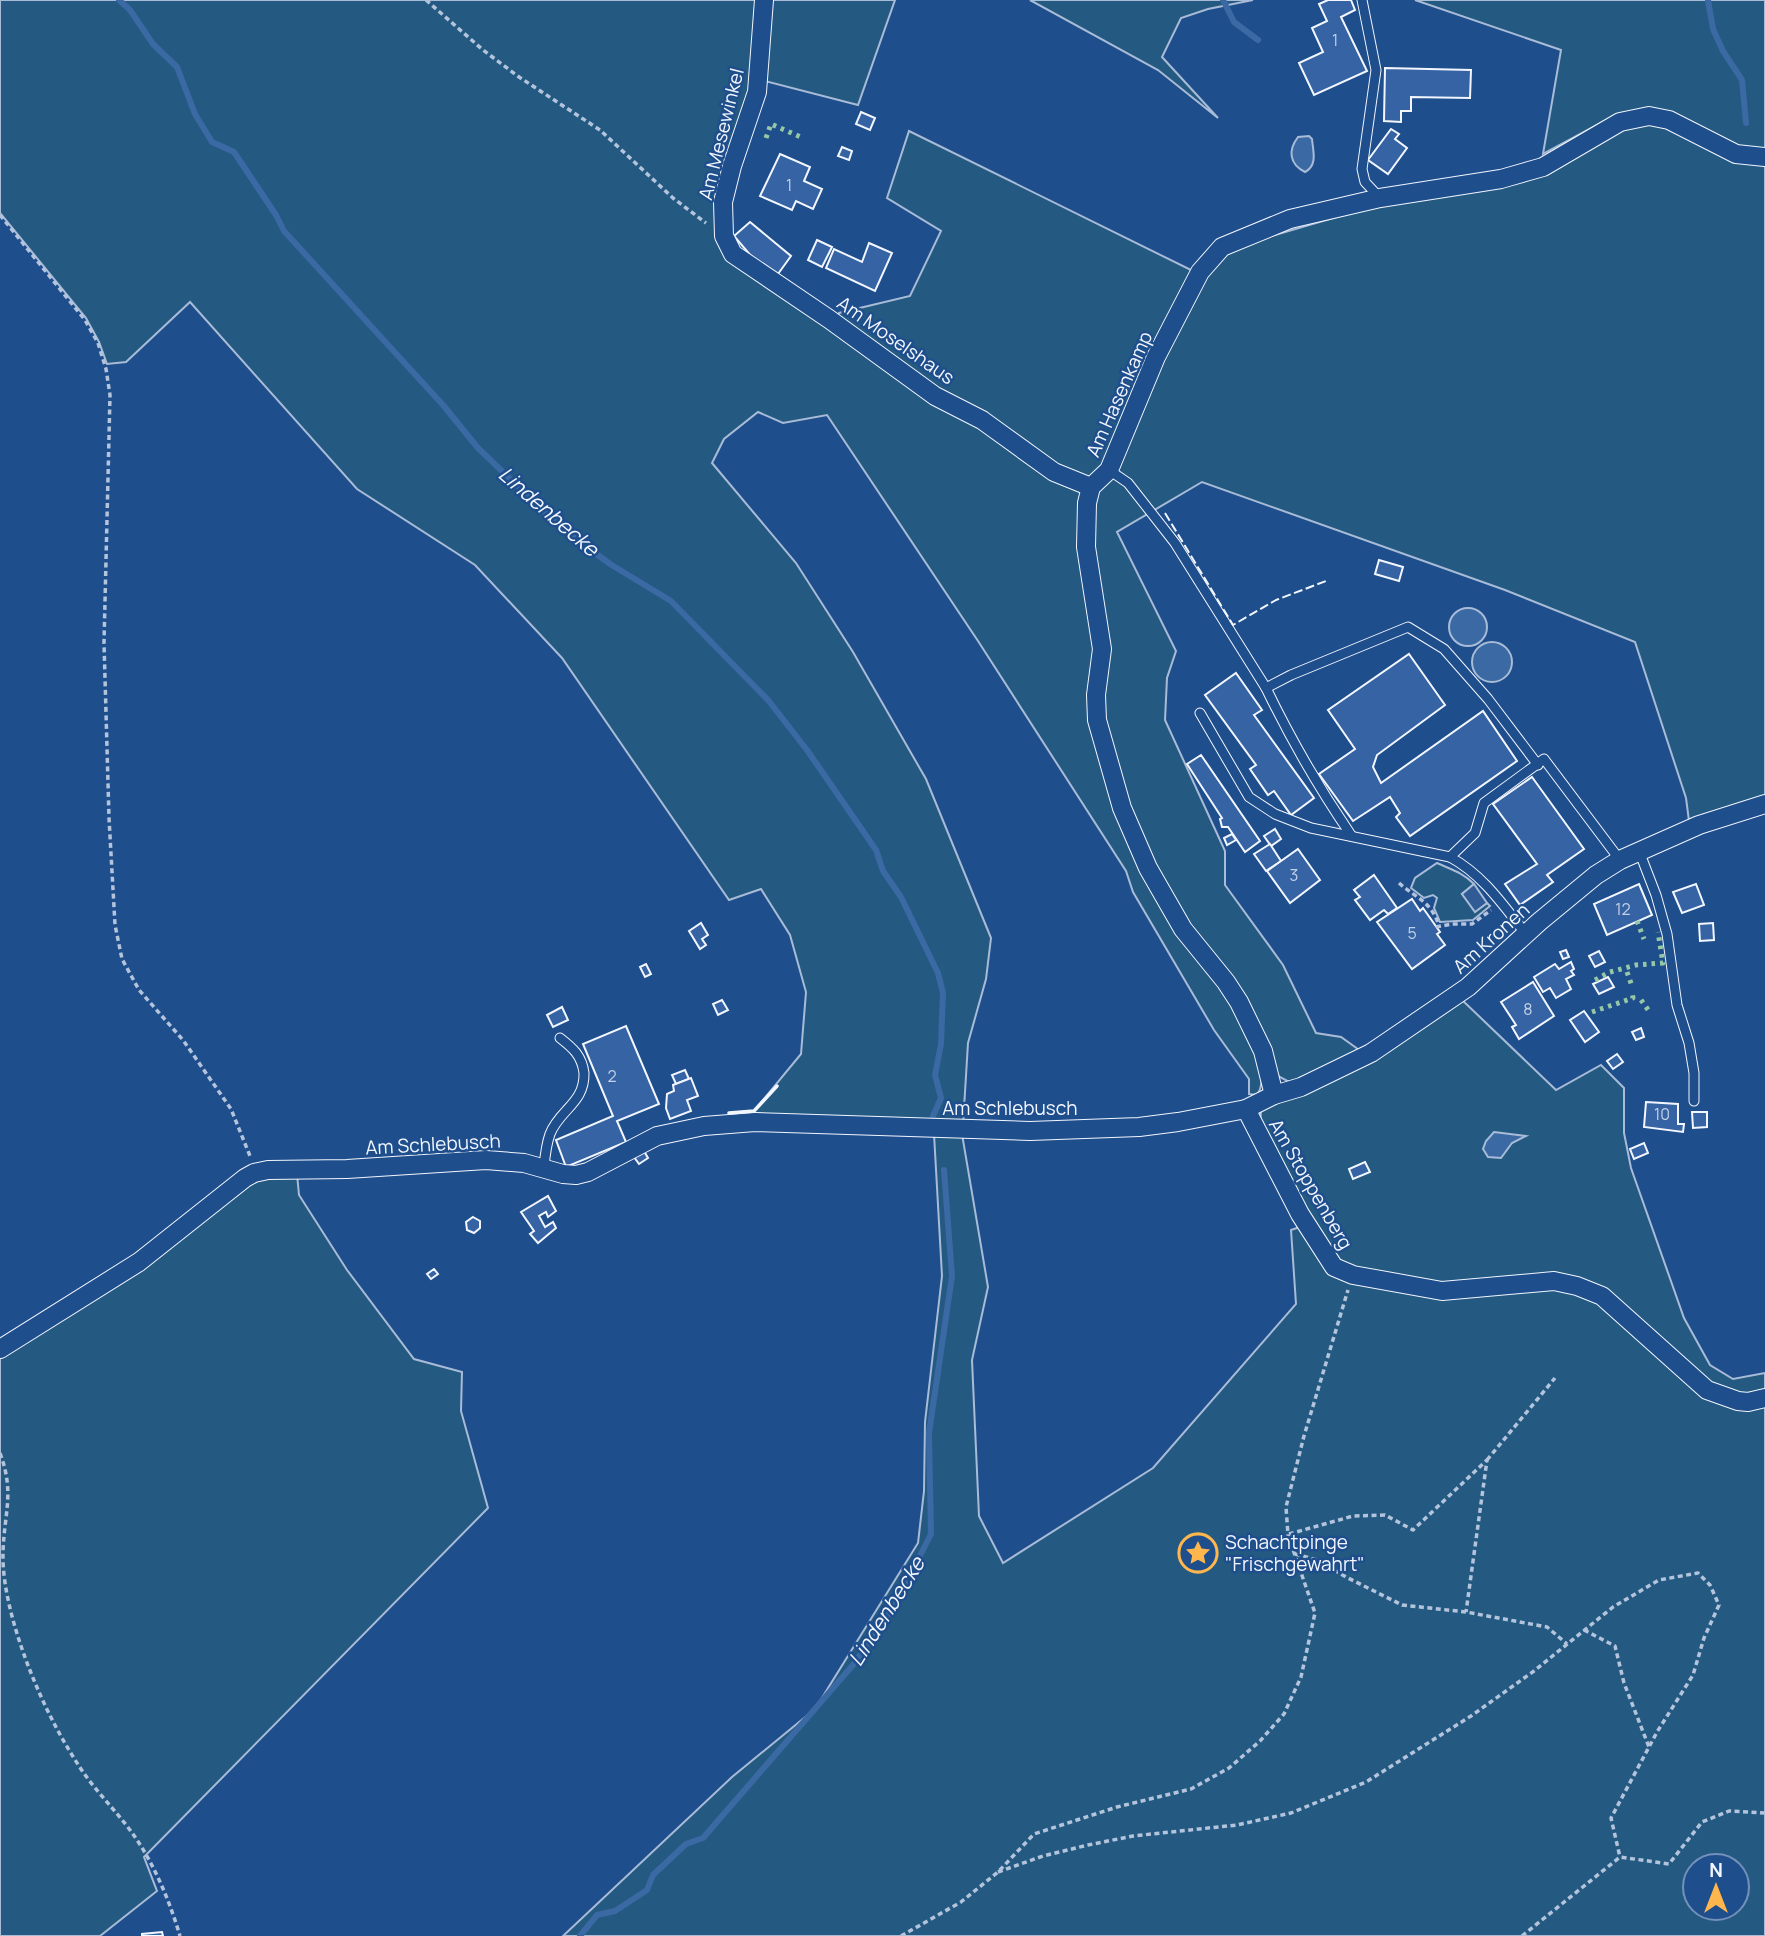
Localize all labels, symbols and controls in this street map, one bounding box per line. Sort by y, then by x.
house number: 1 [1332,29,1338,51]
street label: Am Mesewinkel [692,65,750,203]
house number: 1 [786,174,792,196]
street label: Am Moselshaus [832,290,960,390]
street label: Am Hasenkamp [1080,327,1158,461]
water label: Lindenbecke [493,460,606,563]
house number: 3 [1290,864,1298,886]
street label: Am Kronen [1447,897,1535,979]
house number: 12 [1615,898,1631,920]
house number: 5 [1407,922,1417,944]
house number: 8 [1523,998,1533,1020]
house number: 2 [607,1065,617,1087]
street label: Am Schlebusch [942,1095,1078,1121]
house number: 10 [1654,1103,1670,1125]
street label: Am Stoppenberg [1263,1114,1359,1254]
street label: Am Schlebusch [365,1127,501,1161]
place label: Schachtpinge "Frischgewahrt" [1225,1529,1365,1577]
place icon: Schachtpinge "Frischgewahrt" [1177,1532,1219,1574]
water label: Lindenbecke [841,1550,932,1671]
north arrow [1681,1852,1751,1922]
text: N [1709,1857,1723,1883]

